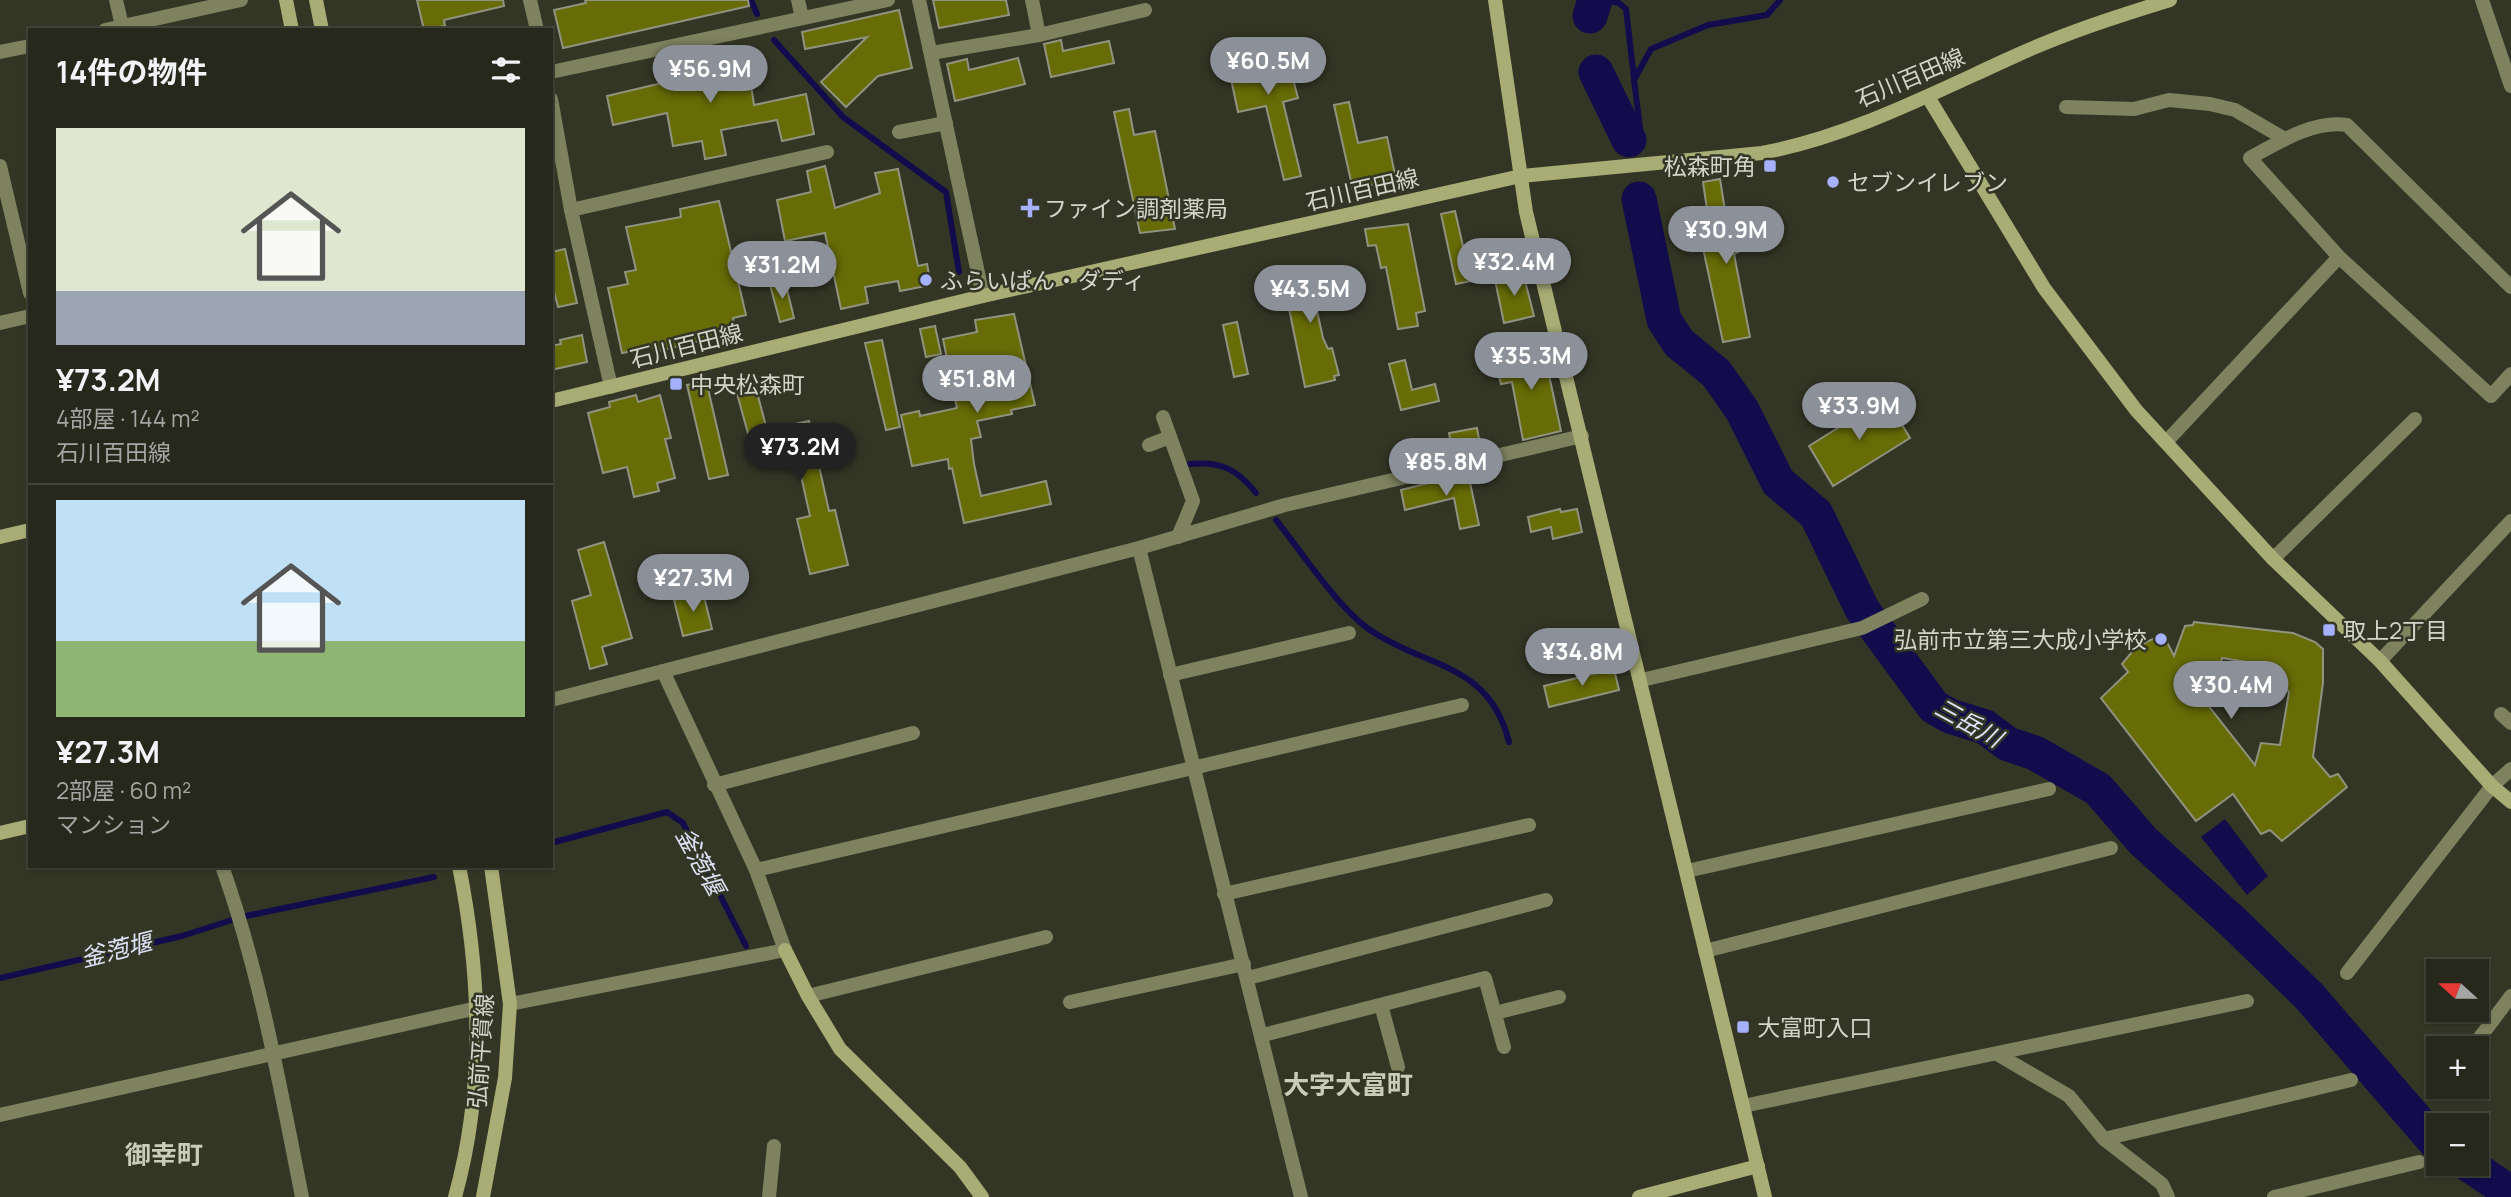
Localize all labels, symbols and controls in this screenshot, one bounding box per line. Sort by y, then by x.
pin: ¥60.5M [1211,38,1325,97]
street label: 石川百田線 [1851,40,1969,114]
text: ¥60.5M [1226,44,1310,76]
pin: ¥56.9M [653,46,767,105]
text: 14件の物件 [56,51,207,92]
icon: filters [487,51,525,89]
text: ¥56.9M [669,52,751,84]
place label: 松森町角 [1664,150,1756,182]
marker: 松森町角 [1762,158,1778,174]
street label: 石川百田線 [1302,160,1422,218]
place label: セブンイレブン [1847,166,2008,198]
icon: home [228,173,354,299]
marker: セブンイレブン [1825,174,1841,190]
place label: ファイン調剤薬局 [1044,192,1228,224]
marker: ファイン調剤薬局 [1022,200,1038,216]
pin: ¥30.9M [1669,206,1783,266]
text: ¥30.9M [1684,213,1768,245]
pin: ¥32.4M [1457,238,1571,298]
pin: ¥31.2M [725,242,839,301]
text: ¥32.4M [1473,245,1555,277]
text: ¥31.2M [744,248,820,280]
place label: ふらいぱん・ダディ [940,264,1145,296]
pin: ¥43.5M [1253,266,1367,325]
marker: ふらいぱん・ダディ [918,272,934,288]
text: ¥43.5M [1270,272,1350,304]
street label: 石川百田線 [626,316,746,374]
pin: ¥35.3M [1474,332,1588,392]
text: ¥35.3M [1491,339,1571,371]
pin: ¥51.8M [920,356,1034,415]
text: ¥73.2M [56,359,160,400]
text: ¥51.8M [938,362,1016,394]
place label: 中央松森町 [690,368,805,400]
marker: 中央松森町 [668,376,684,392]
pin: ¥33.9M [1802,382,1916,442]
text: ¥33.9M [1818,389,1900,421]
text: 4部屋 · 144 m² [56,402,200,434]
pin: ¥73.2M [743,424,857,483]
text: ¥73.2M [760,430,840,462]
text: 石川百田線 [56,436,171,468]
pin: ¥85.8M [1389,438,1503,498]
text: ¥85.8M [1405,445,1487,477]
icon: home [228,545,354,671]
pin: ¥27.3M [636,554,750,614]
text: ¥27.3M [653,561,733,593]
place label: 取上2丁目 [2343,614,2448,646]
marker: 取上2丁目 [2321,622,2337,638]
place label: 弘前市立第三大成小学校 [1894,623,2147,655]
pin: ¥34.8M [1525,628,1639,688]
marker: 弘前市立第三大成小学校 [2153,631,2169,647]
text: ¥34.8M [1541,635,1623,667]
pin: ¥30.4M [2174,662,2288,721]
text: ¥30.4M [2189,668,2273,700]
water label: 三岳川 [1930,690,2011,755]
text: ¥27.3M [56,731,160,772]
text: 2部屋 · 60 m² [56,774,191,806]
text: マンション [56,808,171,840]
water label: 釜萢堰 [669,822,735,904]
water label: 釜萢堰 [77,923,159,974]
north arrow [2426,959,2488,1022]
map controls [2426,959,2489,1176]
street label: 弘前平賀線 [460,993,500,1109]
place label: 大富町入口 [1757,1011,1872,1043]
marker: 大富町入口 [1735,1019,1751,1035]
button: + [2426,1036,2489,1099]
district label: 大字大富町 [1283,1066,1413,1102]
button: − [2426,1113,2489,1176]
district label: 御幸町 [125,1136,203,1172]

